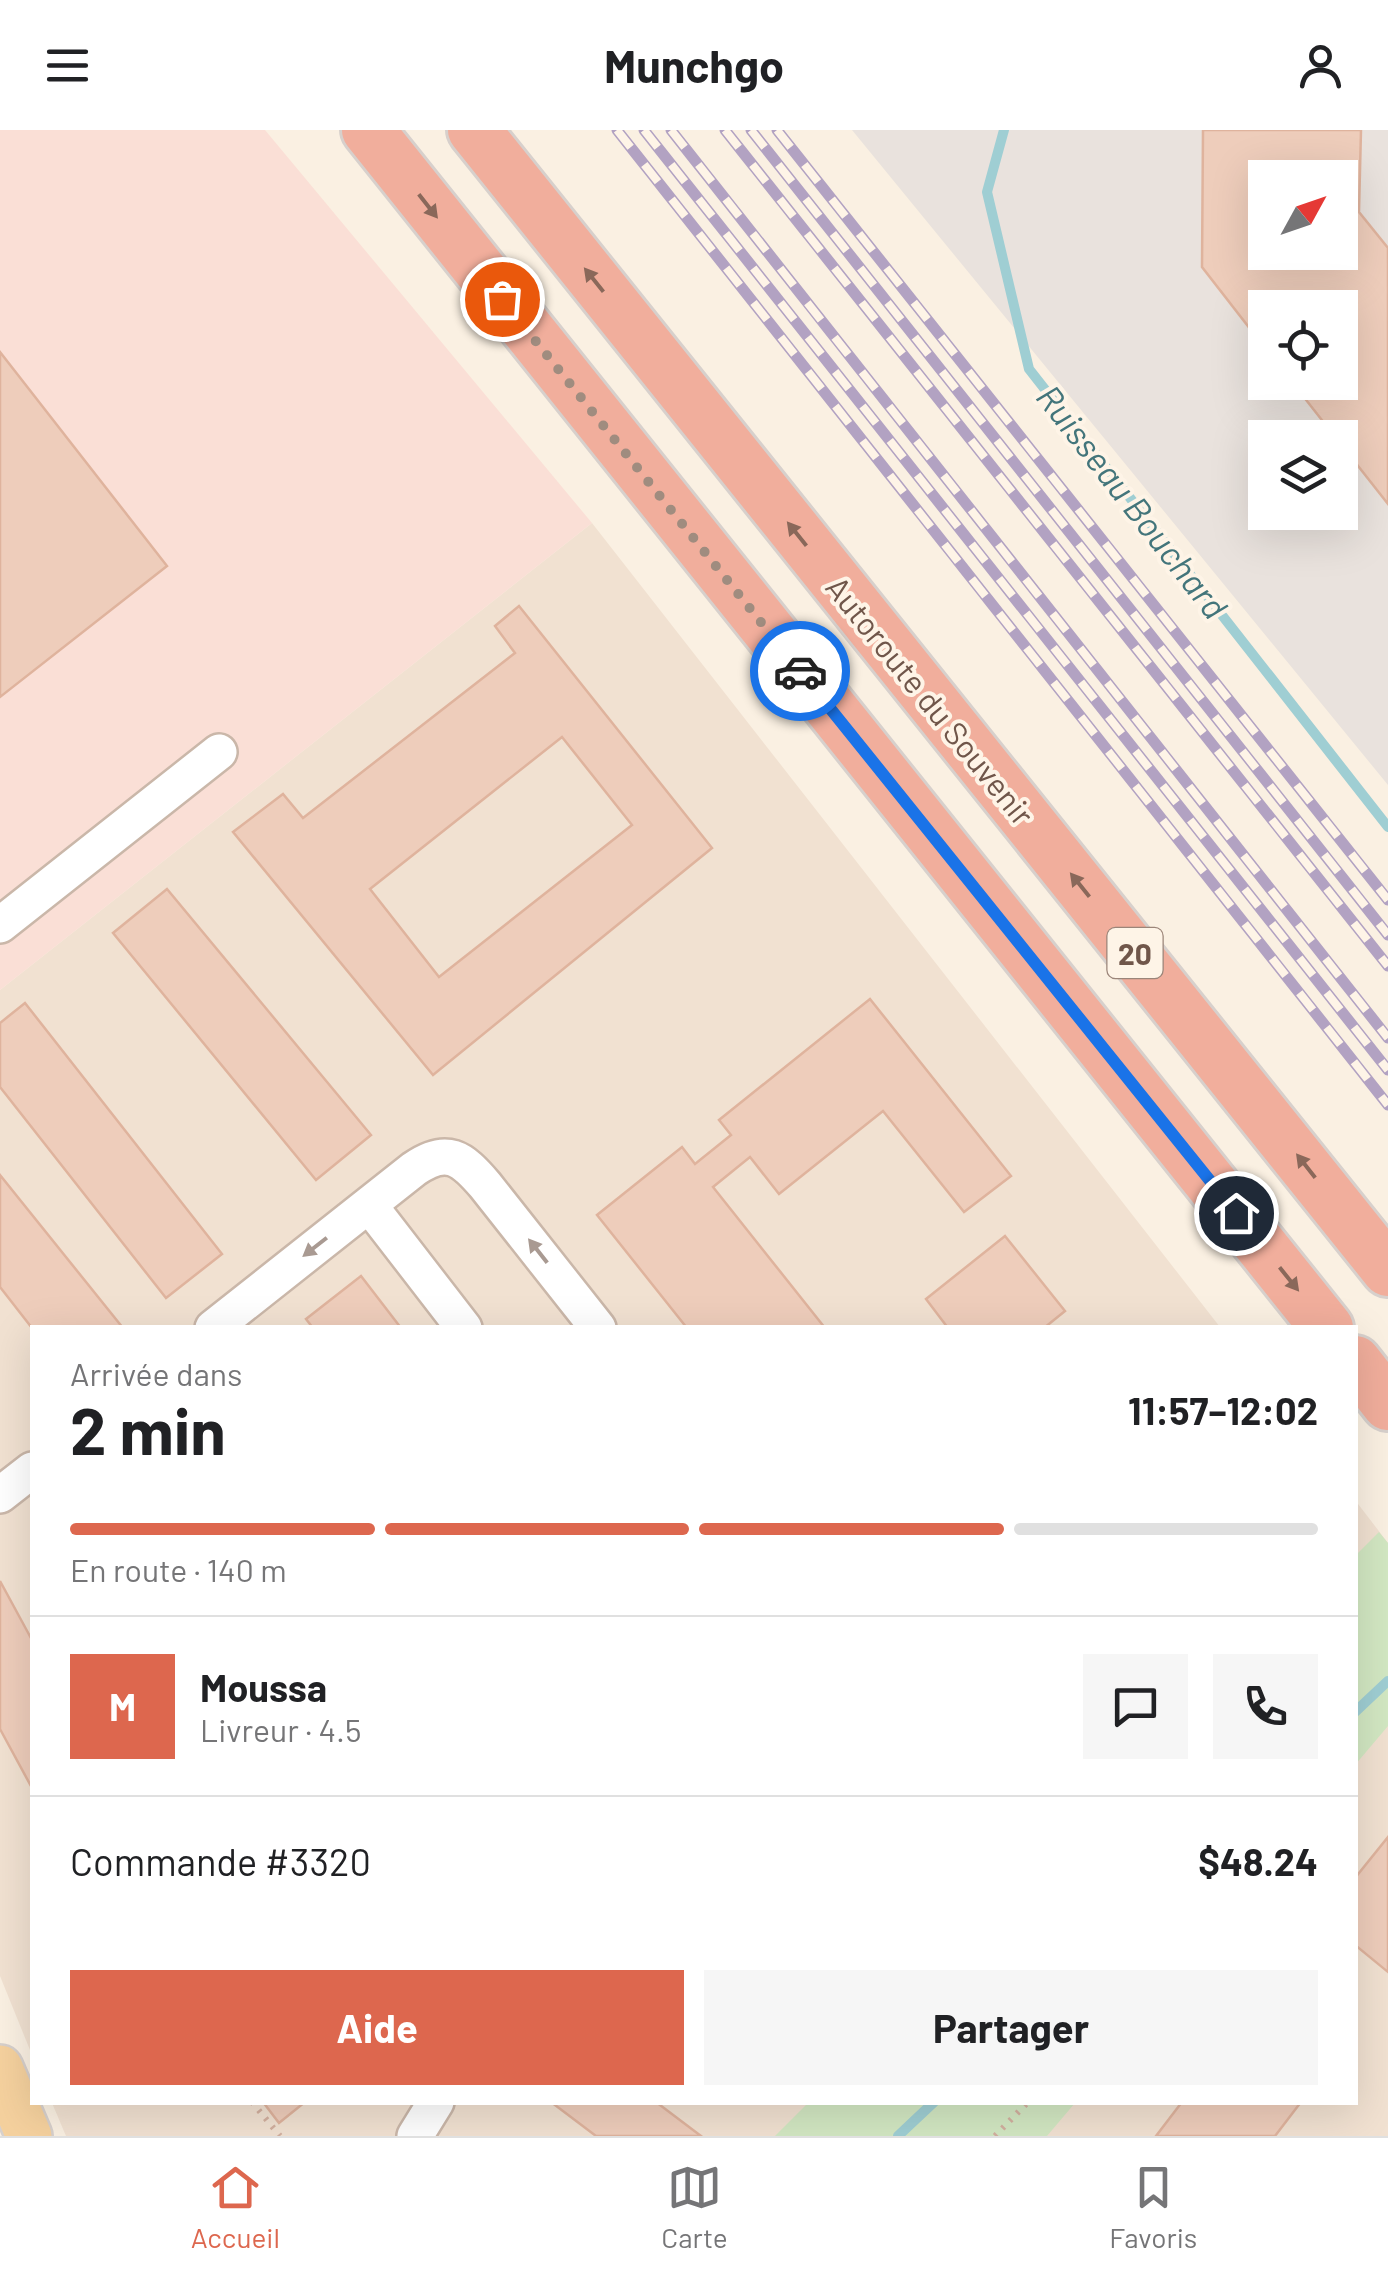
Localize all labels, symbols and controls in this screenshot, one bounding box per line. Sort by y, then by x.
icon: menu [40,38,95,93]
text: Munchgo [604,38,784,92]
icon: person [1293,38,1348,93]
north arrow [1248,160,1358,270]
map controls [1248,160,1358,530]
one-way arrow [417,194,438,219]
pin [460,257,545,342]
one-way arrow [584,267,605,293]
icon: bag [475,272,530,327]
button: locate [1248,290,1358,400]
water label: Ruisseau Bouchard [1029,376,1237,626]
button: layers [1248,420,1358,530]
one-way arrow [787,521,808,547]
street label: Autoroute du Souvenir [819,568,1043,832]
courier [750,621,850,721]
icon: car [773,644,828,699]
one-way arrow [1070,872,1091,898]
road number: 20 [1108,928,1162,978]
one-way arrow [1296,1153,1317,1179]
pin [1194,1171,1279,1256]
icon: home [1209,1186,1264,1241]
one-way arrow [302,1237,328,1257]
one-way arrow [528,1238,549,1264]
one-way arrow [1278,1266,1299,1291]
text: Arrivée dans [70,1354,243,1392]
text: 11:57–12:02 [1128,1387,1318,1433]
text: 2 min [70,1390,226,1468]
text: En route · 140 m [70,1550,287,1588]
button: chat [1083,1654,1188,1759]
button: phone [1213,1654,1318,1759]
text: Moussa [200,1664,327,1710]
text: M [109,1683,136,1729]
text: Livreur · 4.5 [200,1710,361,1748]
text: Commande #3320 [70,1838,371,1884]
text: $48.24 [1198,1838,1318,1884]
button: Aide [70,1970,684,2085]
button: Partager [704,1970,1318,2085]
tab: Accueil [191,2160,280,2254]
tab: Carte [661,2160,728,2254]
tab: Favoris [1109,2160,1197,2254]

